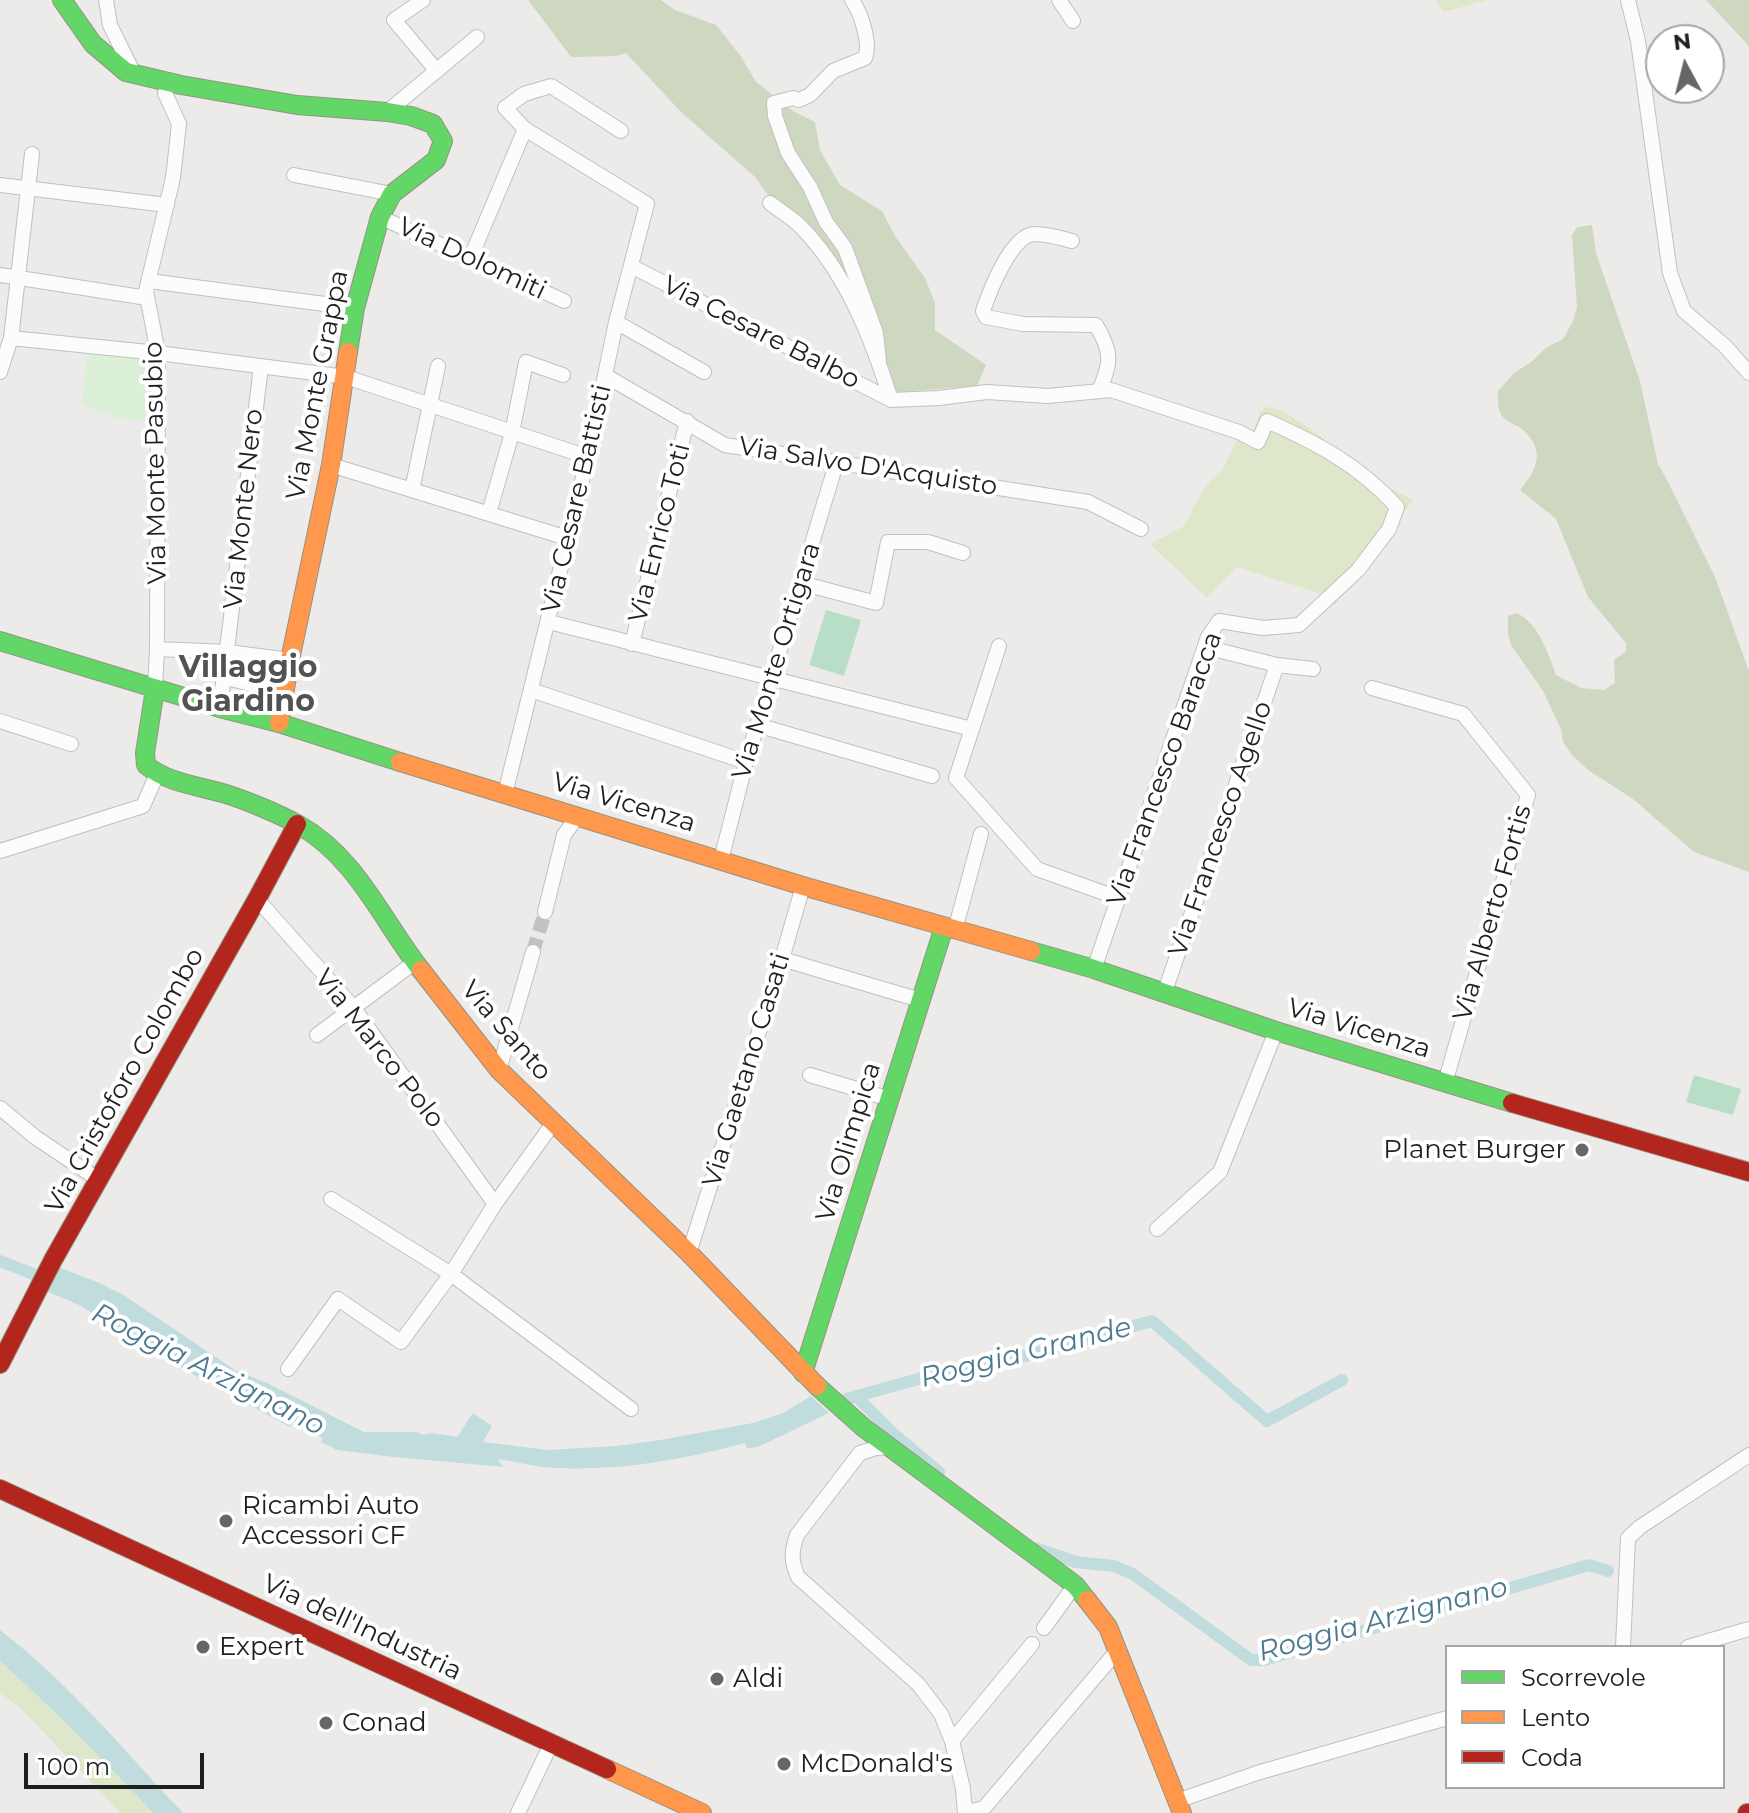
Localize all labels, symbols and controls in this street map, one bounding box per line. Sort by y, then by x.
north arrow [1645,24,1725,104]
text: N [1672,27,1693,56]
street label: Via Dolomiti [393,211,551,307]
street label: Via Monte Grappa [280,267,356,503]
street label: Via Cesare Balbo [657,270,865,396]
street label: Via Monte Pasubio [138,341,174,585]
street label: Via Cesare Battisti [535,382,619,616]
street label: Via Monte Nero [218,407,270,611]
street label: Via Salvo D'Acquisto [737,431,999,503]
street label: Via Enrico Toti [623,440,697,626]
street label: Via Monte Ortigara [726,539,828,783]
street label: Via Francesco Baracca [1101,628,1229,910]
district label: Villaggio Giardino [179,650,317,720]
street label: Via Francesco Agello [1163,697,1279,961]
street label: Via Vicenza [549,766,699,840]
street label: Via Alberto Fortis [1447,801,1539,1025]
street label: Via Cristoforo Colombo [39,943,211,1219]
street label: Via Gaetano Casati [697,949,797,1191]
street label: Via Marco Polo [307,964,451,1134]
street label: Via Santo [454,975,558,1087]
street label: Via Vicenza [1284,992,1434,1066]
street label: Via Olimpica [810,1059,888,1225]
place label: Planet Burger [1383,1134,1566,1166]
marker: Planet Burger [1573,1141,1591,1159]
water label: Roggia Arzignano [86,1297,330,1443]
water label: Roggia Grande [917,1311,1135,1395]
place label: Ricambi Auto Accessori CF [242,1490,419,1552]
marker: Ricambi Auto Accessori CF [217,1512,235,1530]
street label: Via dell'Industria [258,1568,466,1688]
water label: Roggia Arzignano [1255,1571,1511,1669]
place label: Expert [219,1631,305,1663]
marker: Expert [194,1638,212,1656]
legend [1445,1645,1725,1789]
place label: Aldi [733,1663,783,1695]
text: Scorrevole [1521,1663,1646,1692]
marker: Aldi [708,1670,726,1688]
text: Lento [1521,1703,1590,1732]
place label: Conad [342,1707,427,1739]
marker: Conad [317,1714,335,1732]
scale bar [28,1737,208,1787]
text: Coda [1521,1743,1583,1772]
place label: McDonald's [800,1748,953,1780]
text: 100 m [38,1752,110,1781]
marker: McDonald's [775,1755,793,1773]

